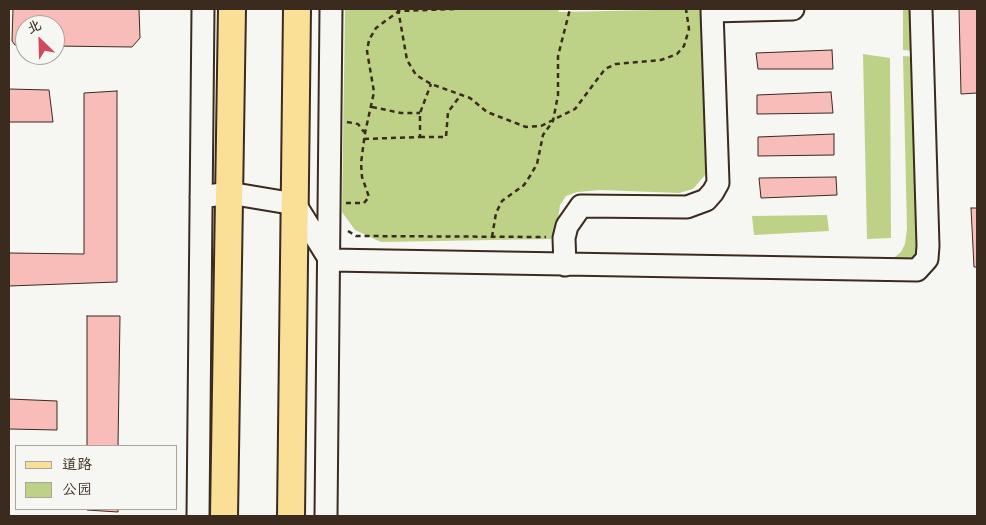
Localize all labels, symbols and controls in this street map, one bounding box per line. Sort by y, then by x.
north arrow [15,15,65,65]
text: 北 [24,16,44,38]
legend [15,445,178,510]
text: 道路 [62,455,92,475]
text: 公园 [62,480,92,500]

